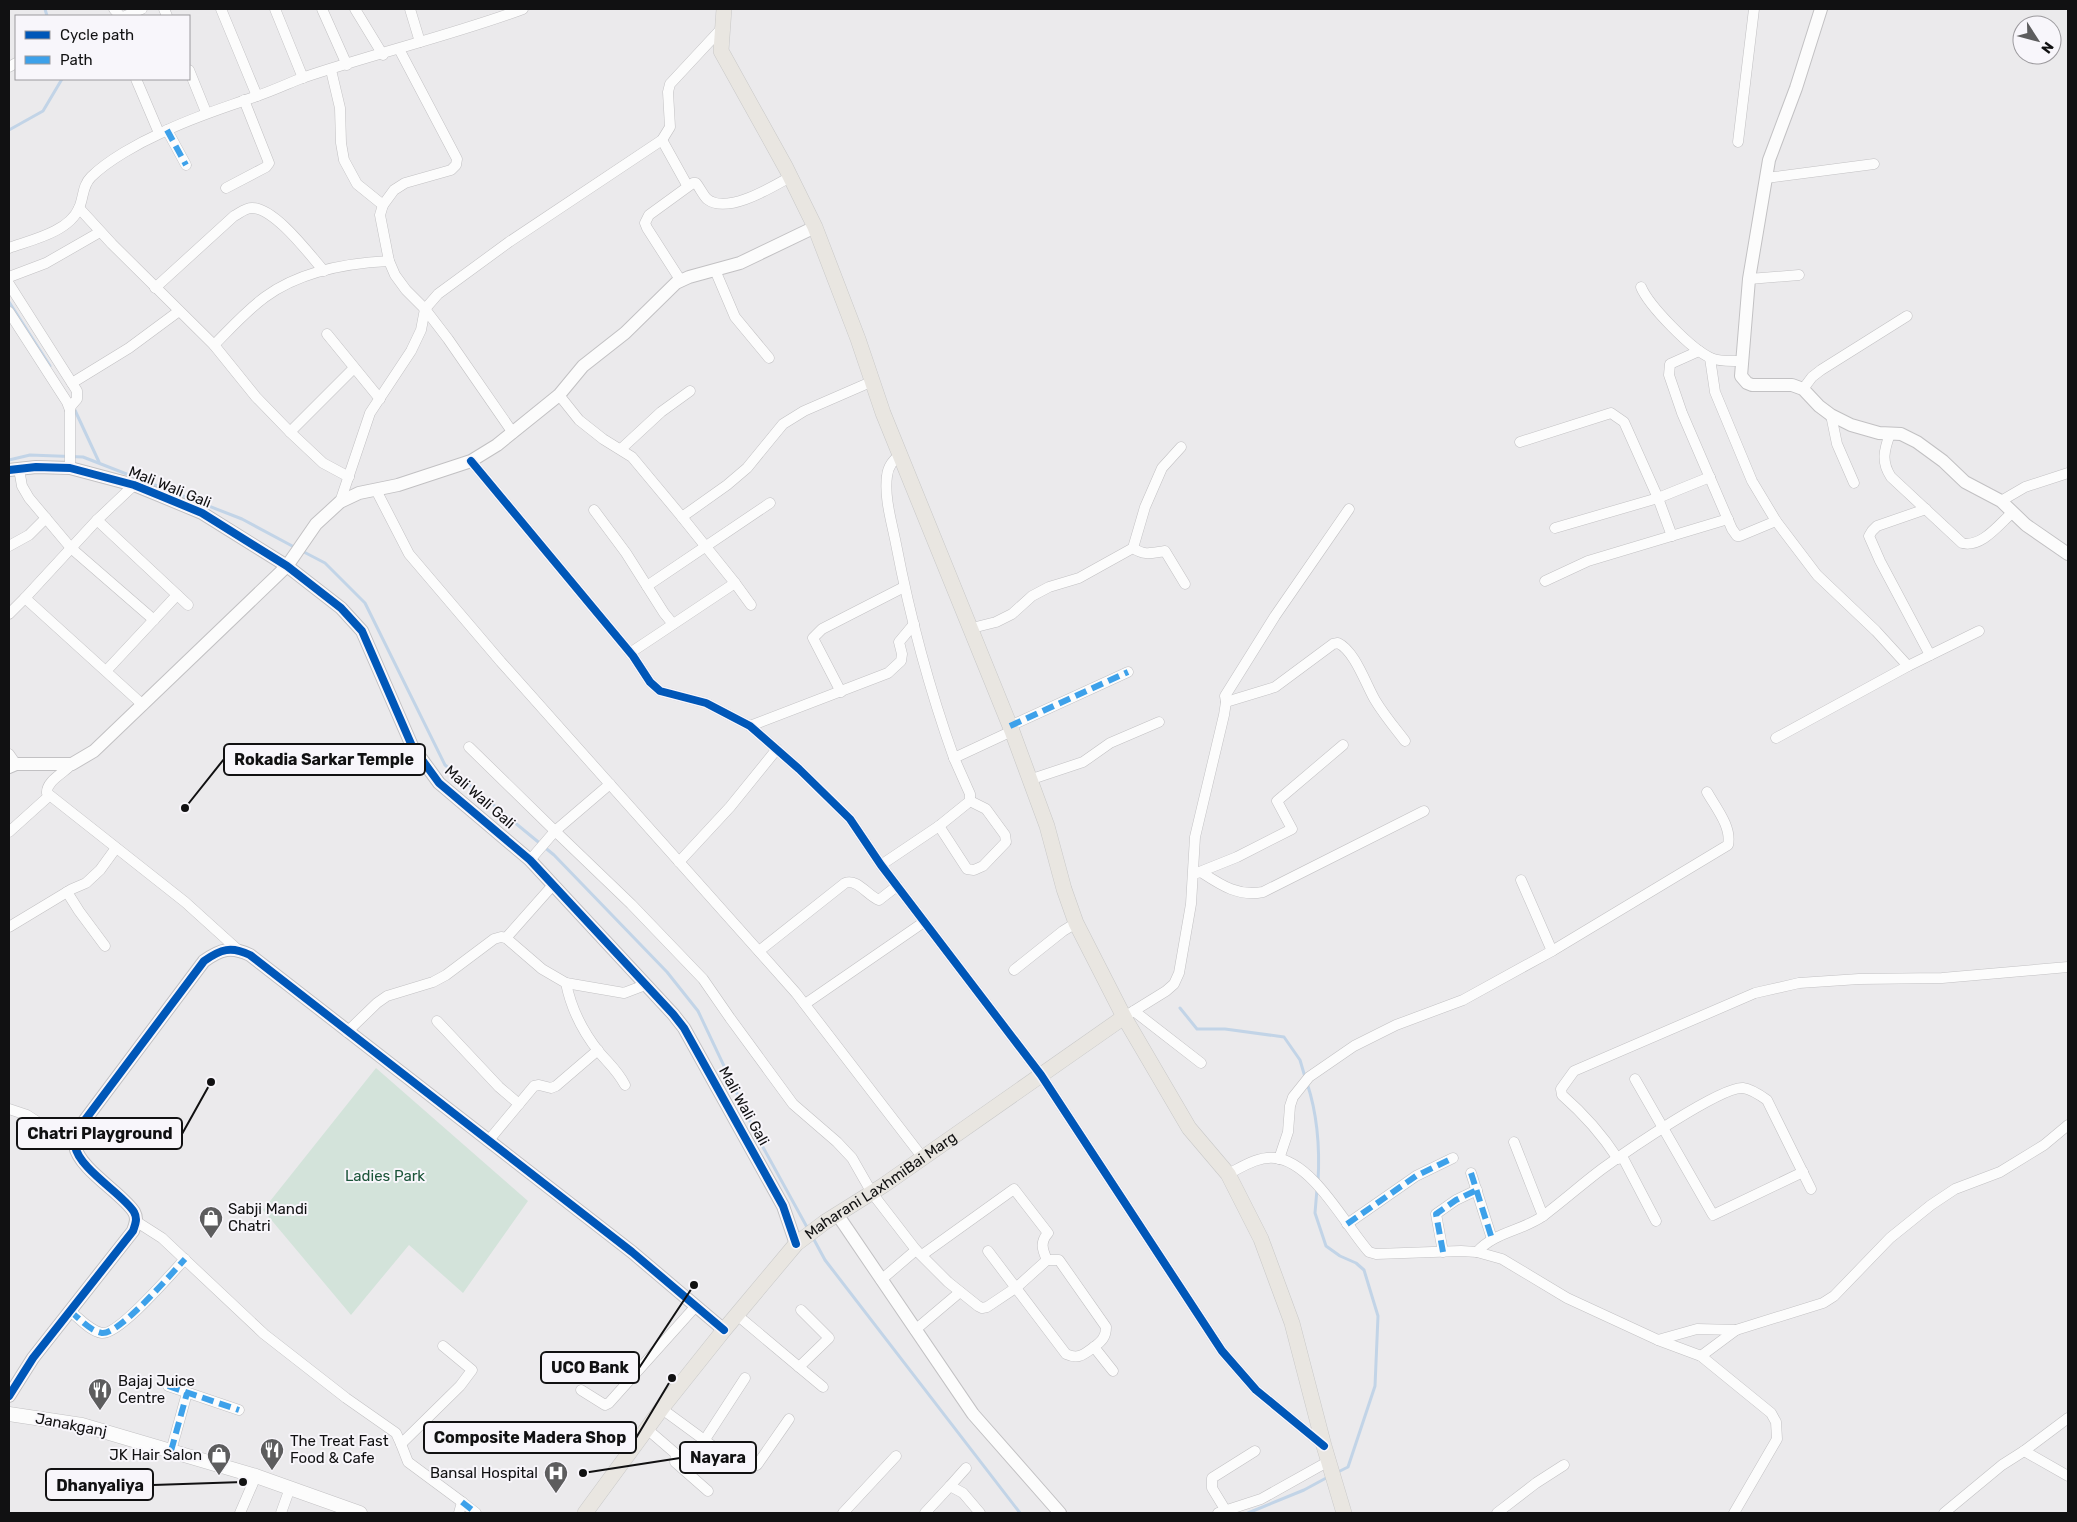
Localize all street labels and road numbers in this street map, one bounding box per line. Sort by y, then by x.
street label: Mali Wali Gali [126,462,214,512]
street label: Mali Wali Gali [441,761,519,833]
street label: Mali Wali Gali [715,1063,773,1149]
street label: Maharani LaxhmiBai Marg [801,1128,960,1243]
street label: Janakganj [34,1409,108,1441]

